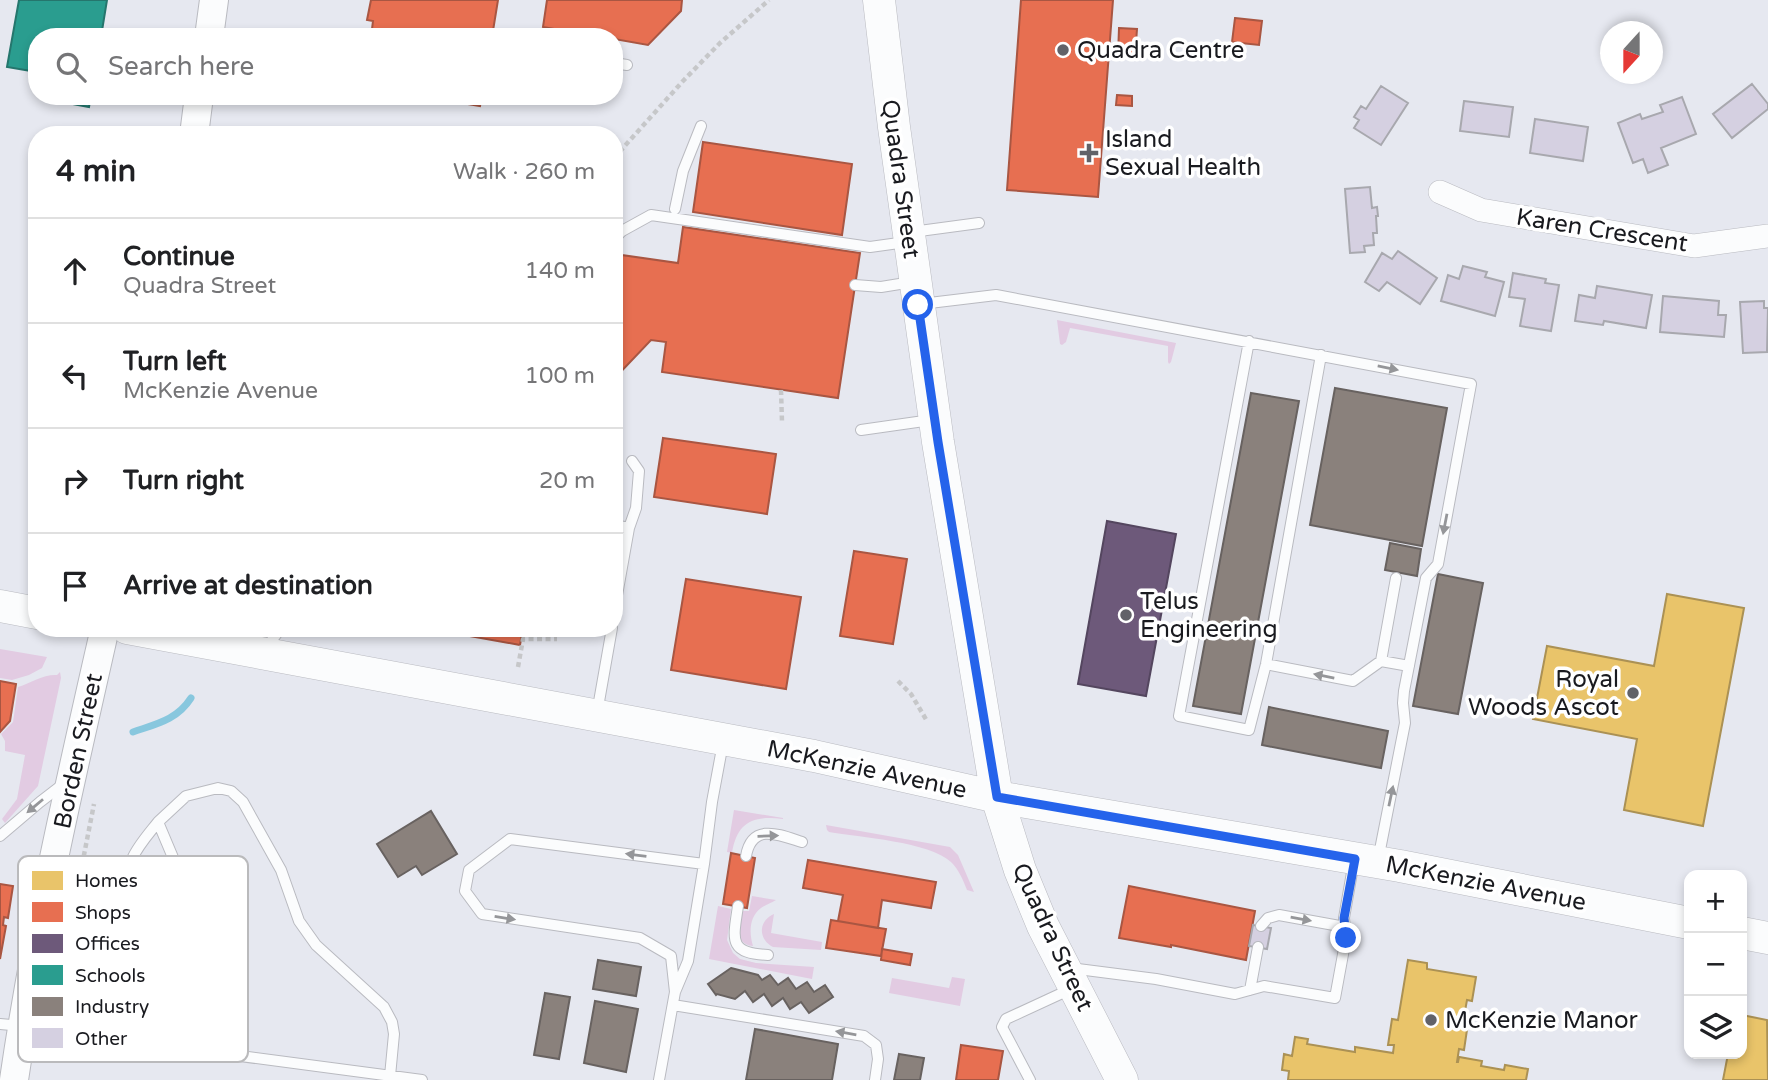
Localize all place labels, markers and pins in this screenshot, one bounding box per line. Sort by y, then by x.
place label: Quadra Centre [1077,36,1244,65]
marker: Quadra Centre [1055,42,1071,58]
place label: Island Sexual Health [1105,125,1261,182]
marker: Island Sexual Health [1079,143,1099,163]
place label: Telus Engineering [1140,587,1278,644]
marker: Telus Engineering [1118,607,1134,623]
place label: Royal Woods Ascot [1468,665,1619,722]
marker: Royal Woods Ascot [1625,685,1641,701]
place label: McKenzie Manor [1445,1006,1639,1035]
marker: McKenzie Manor [1423,1012,1439,1028]

